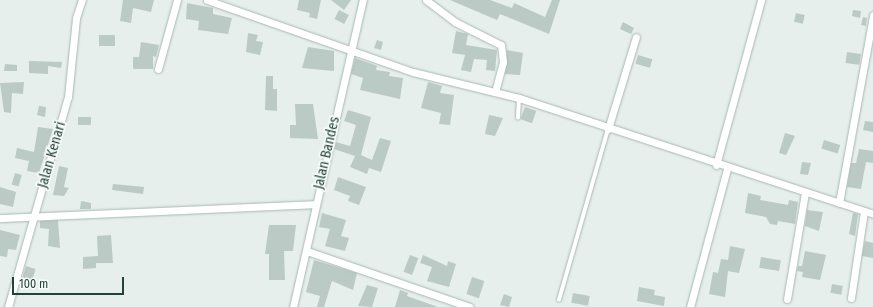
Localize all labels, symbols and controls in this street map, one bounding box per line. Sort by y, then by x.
street label: Jalan Bandes [310,115,344,191]
street label: Jalan Kenari [34,120,70,190]
scale bar [14,269,126,295]
text: 100 m [19,277,48,291]

